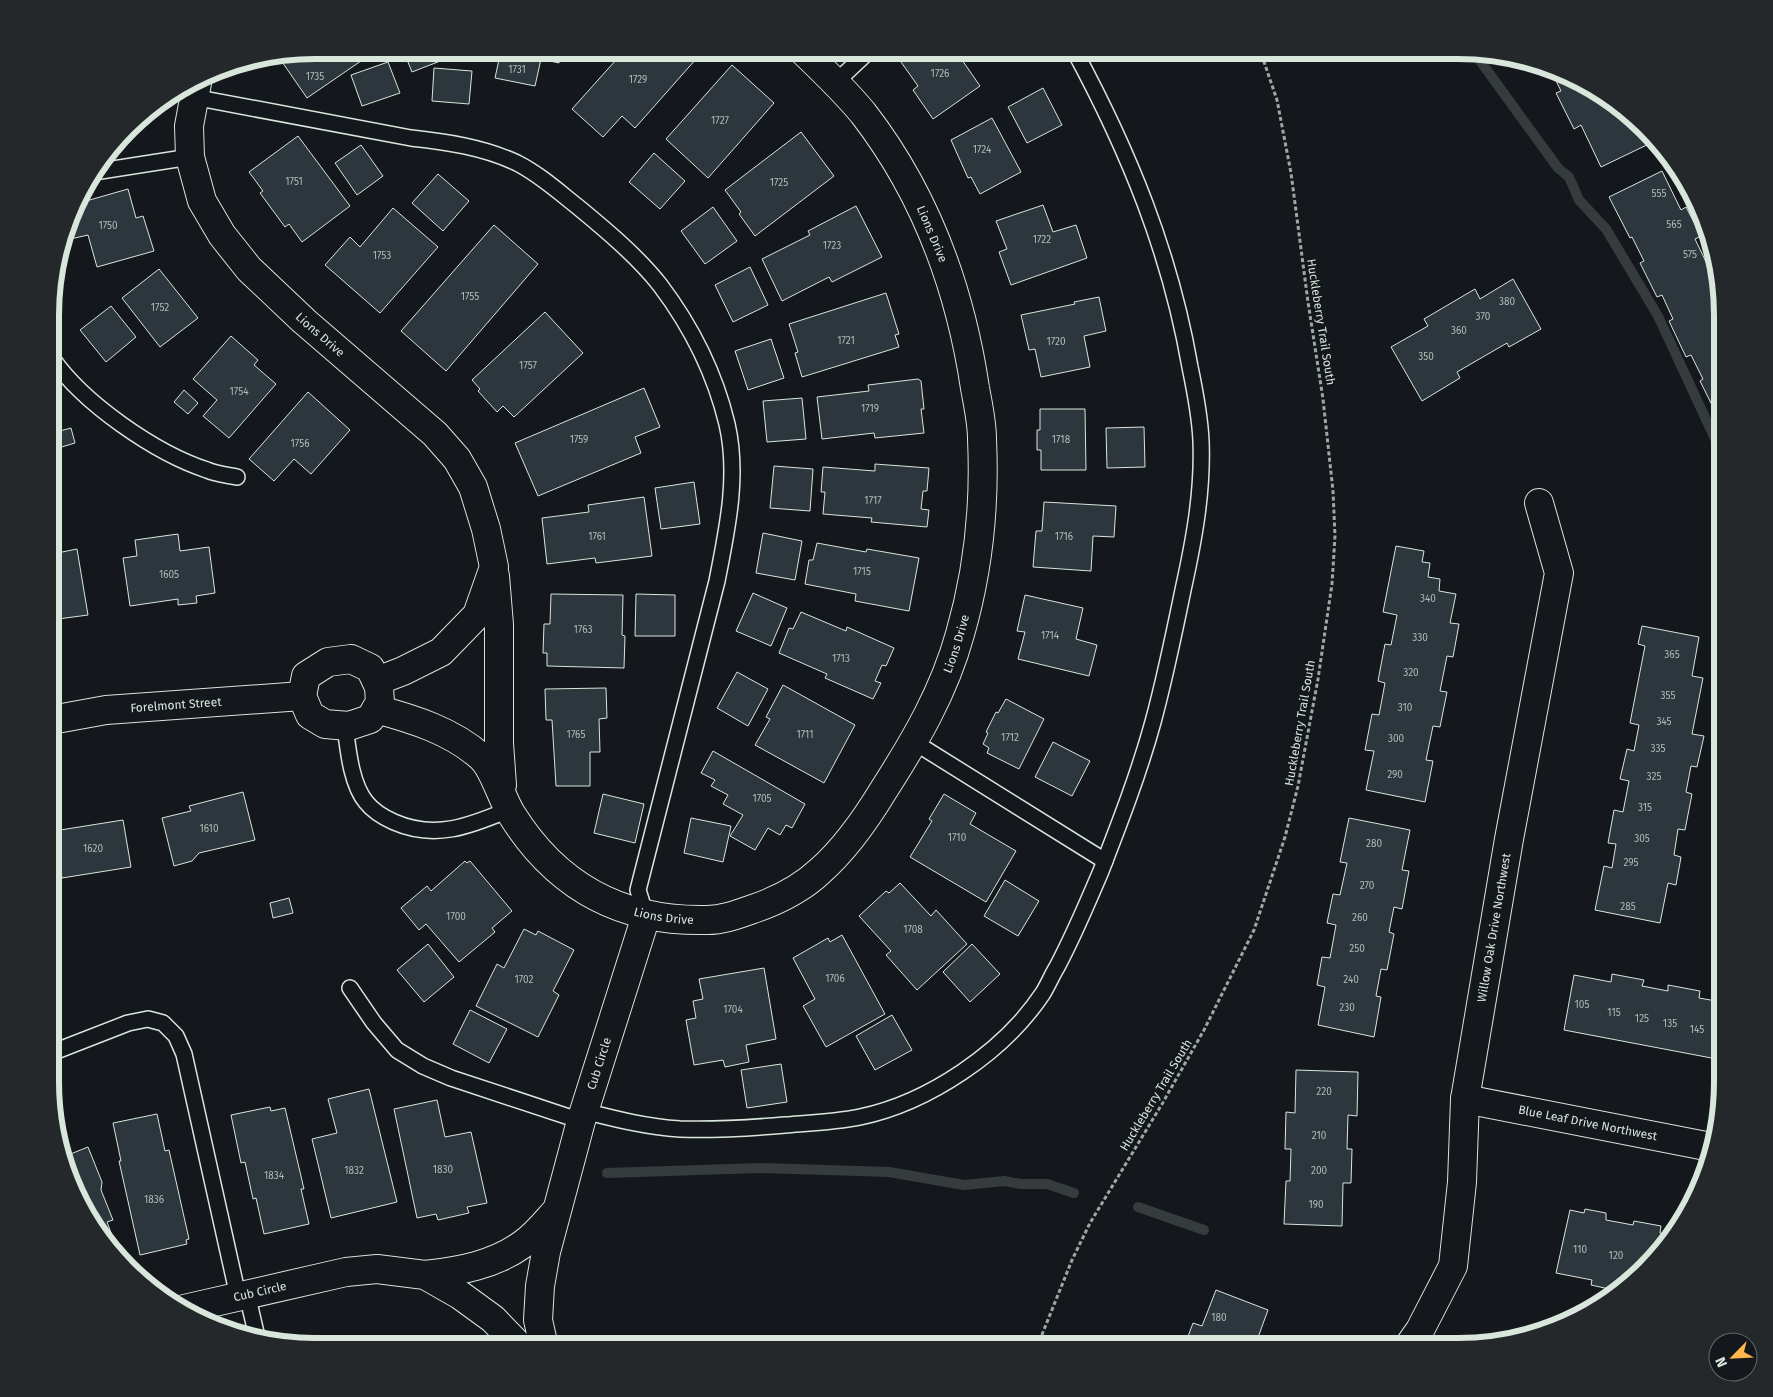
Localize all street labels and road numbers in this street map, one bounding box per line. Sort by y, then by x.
street label: Lions Drive [914,203,950,265]
street label: Huckleberry Trail South [1304,258,1338,386]
street label: Lions Drive [293,310,347,360]
street label: Lions Drive [941,613,972,675]
street label: Huckleberry Trail South [1282,659,1318,787]
street label: Forelmont Street [130,695,223,715]
street label: Willow Oak Drive Northwest [1474,852,1514,1003]
street label: Lions Drive [632,905,694,927]
street label: Cub Circle [584,1036,614,1092]
street label: Huckleberry Trail South [1117,1037,1195,1153]
street label: Blue Leaf Drive Northwest [1517,1103,1659,1143]
street label: Cub Circle [232,1279,288,1304]

